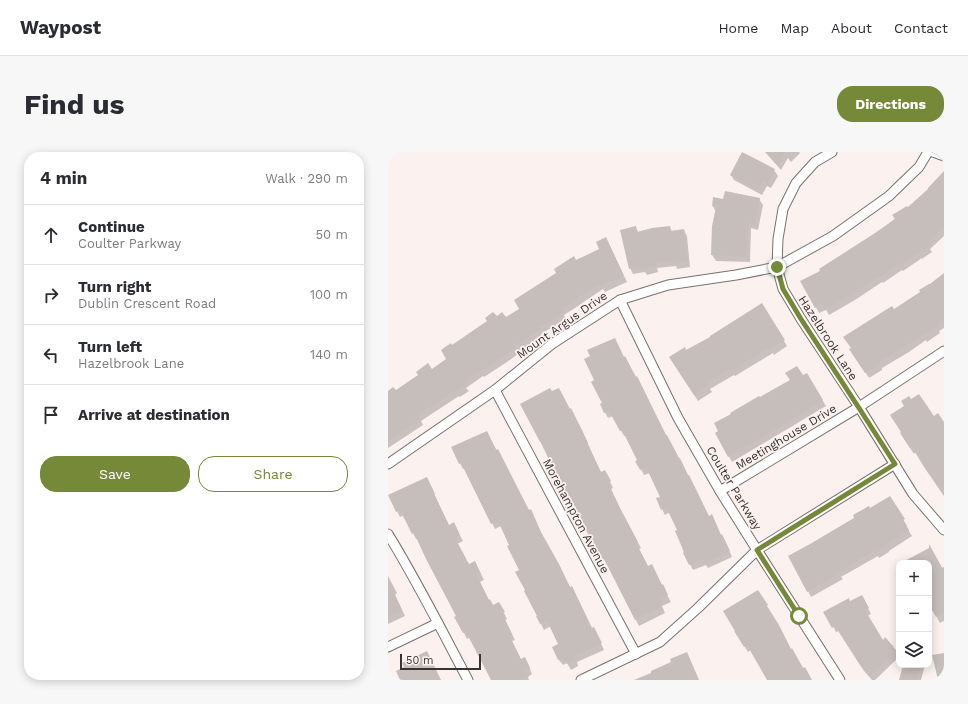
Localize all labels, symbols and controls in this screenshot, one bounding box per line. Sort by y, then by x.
text: Waypost [20,16,101,39]
text: Home [718,20,758,36]
text: Map [780,20,809,36]
text: About [831,20,872,36]
text: Contact [894,20,948,36]
button: Directions [837,86,944,122]
text: Find us [24,88,124,121]
text: 4 min [40,168,87,188]
text: Walk · 290 m [265,171,348,186]
text: Continue [78,218,145,236]
icon: ahead [40,224,62,246]
text: 50 m [316,227,348,242]
text: Coulter Parkway [78,236,181,251]
route end [768,258,786,276]
text: Turn right [78,278,151,296]
icon: right [40,284,62,306]
text: 100 m [310,287,348,302]
street label: Mount Argus Drive [514,288,610,362]
street label: Hazelbrook Lane [795,293,861,383]
text: Dublin Crescent Road [78,296,216,311]
text: Turn left [78,338,142,356]
icon: left [40,344,62,366]
text: 140 m [310,347,348,362]
text: Hazelbrook Lane [78,356,184,371]
street label: Meetinghouse Drive [733,401,839,473]
icon: arrive [40,404,62,426]
text: Arrive at destination [78,406,230,424]
street label: Coulter Parkway [703,444,765,533]
button: Save [40,456,190,492]
button: Share [198,456,348,492]
street label: Morehampton Avenue [540,456,612,576]
map controls [896,560,932,668]
button: + [896,560,932,596]
button: − [896,596,932,632]
route start [790,607,808,625]
button: layers [896,632,932,668]
scale bar [400,652,481,671]
text: 50 m [406,654,433,667]

